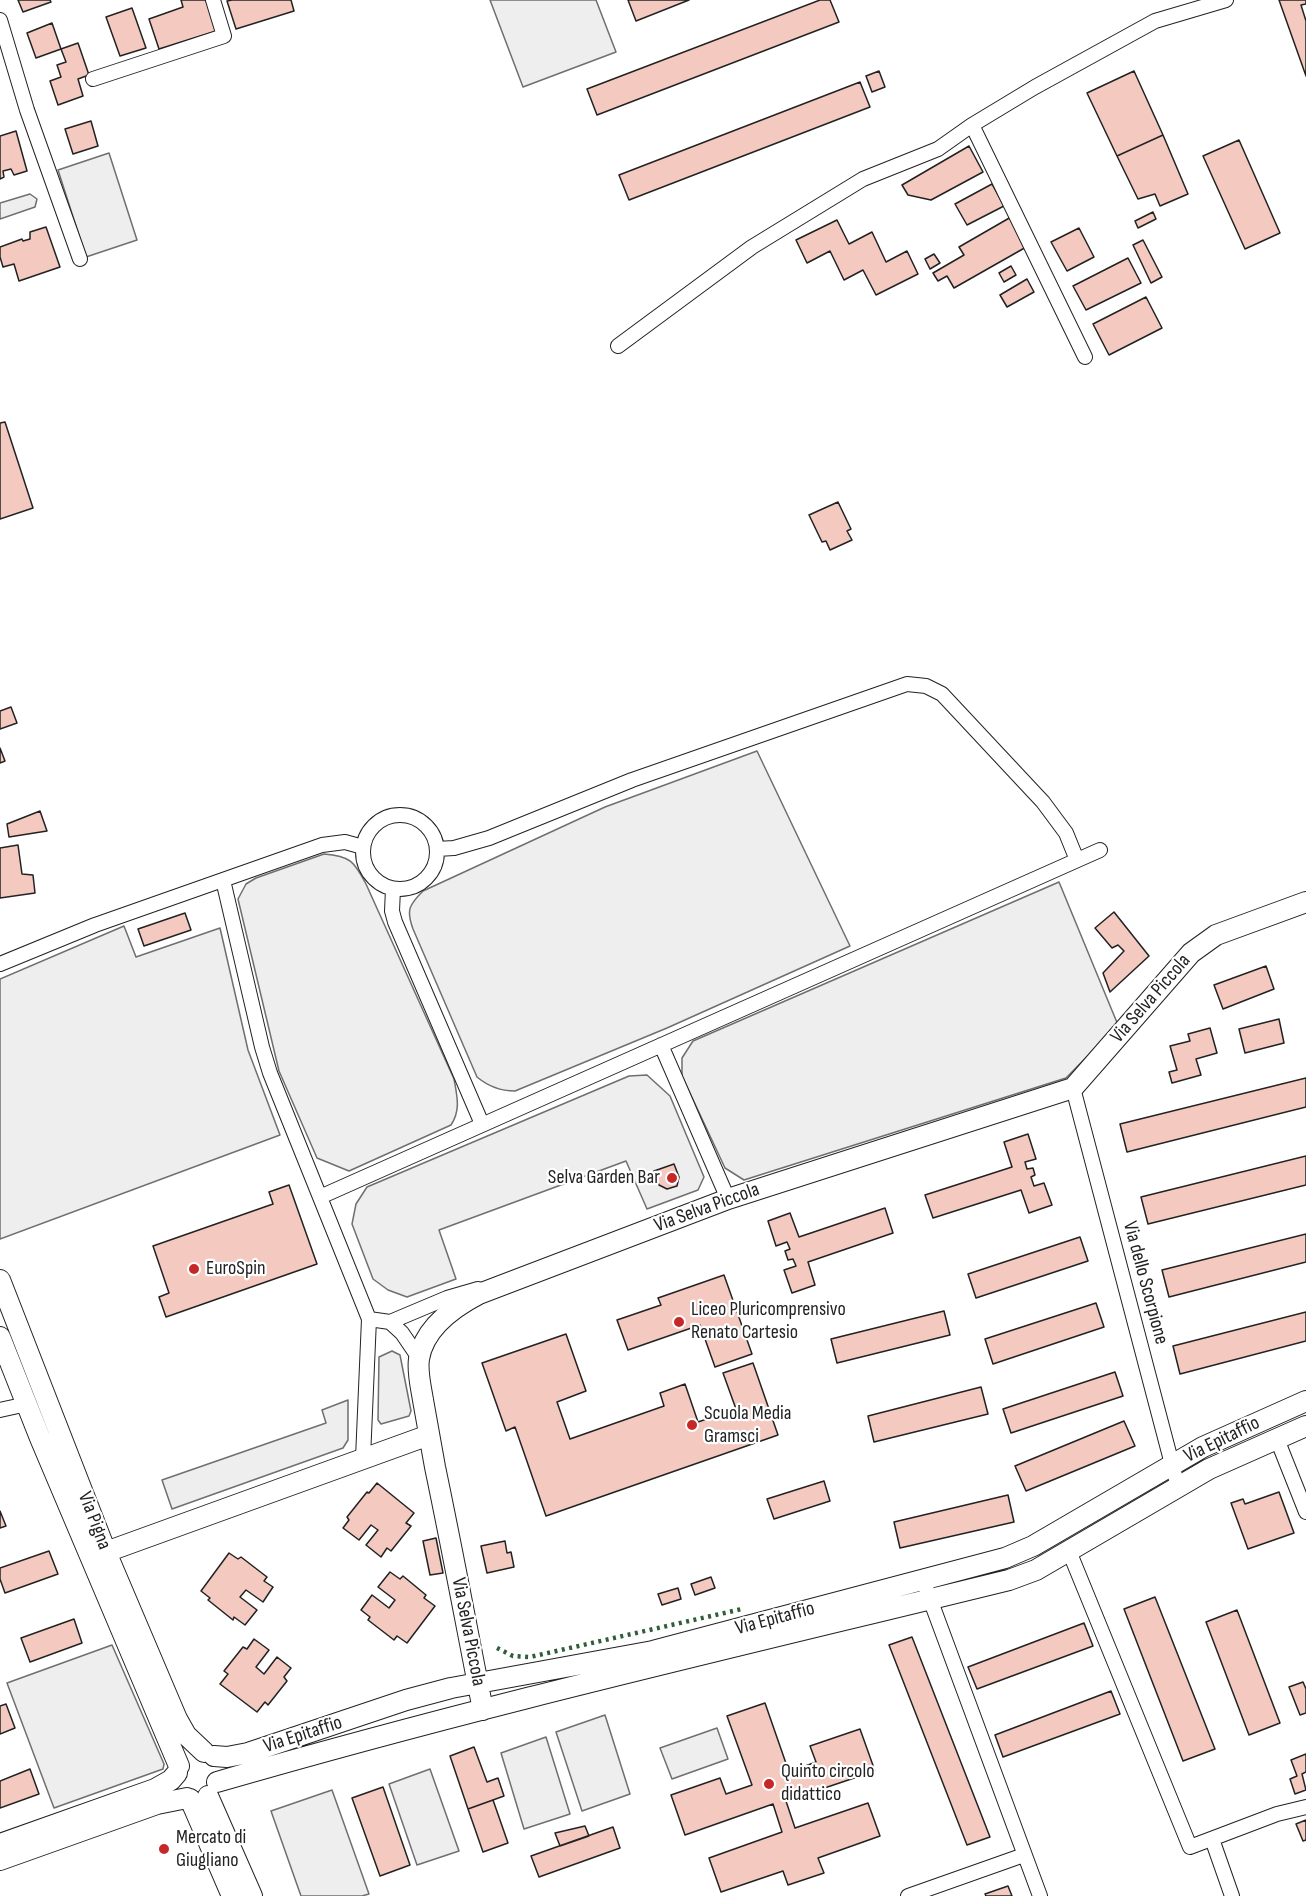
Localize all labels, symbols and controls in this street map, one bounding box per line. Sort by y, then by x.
street label: Via Selva Piccola [1106,950,1196,1048]
place label: Selva Garden Bar [548,1166,660,1190]
marker: Selva Garden Bar [665,1171,679,1185]
street label: Via Selva Piccola [651,1178,763,1238]
street label: Via dello Scorpione [1117,1219,1173,1347]
place label: EuroSpin [206,1257,265,1281]
marker: EuroSpin [187,1262,201,1276]
place label: Liceo Pluricomprensivo Renato Cartesio [691,1298,846,1345]
marker: Liceo Pluricomprensivo Renato Cartesio [672,1315,686,1329]
place label: Scuola Media Gramsci [704,1402,791,1449]
street label: Via Epitaffio [1180,1411,1264,1469]
marker: Scuola Media Gramsci [685,1418,699,1432]
street label: Via Pigna [72,1489,116,1553]
street label: Via Selva Piccola [446,1576,490,1688]
street label: Via Epitaffio [733,1597,817,1641]
street label: Via Epitaffio [261,1711,345,1759]
place label: Quinto circolo didattico [781,1760,874,1807]
marker: Quinto circolo didattico [762,1777,776,1791]
place label: Mercato di Giugliano [176,1826,246,1873]
marker: Mercato di Giugliano [157,1842,171,1856]

